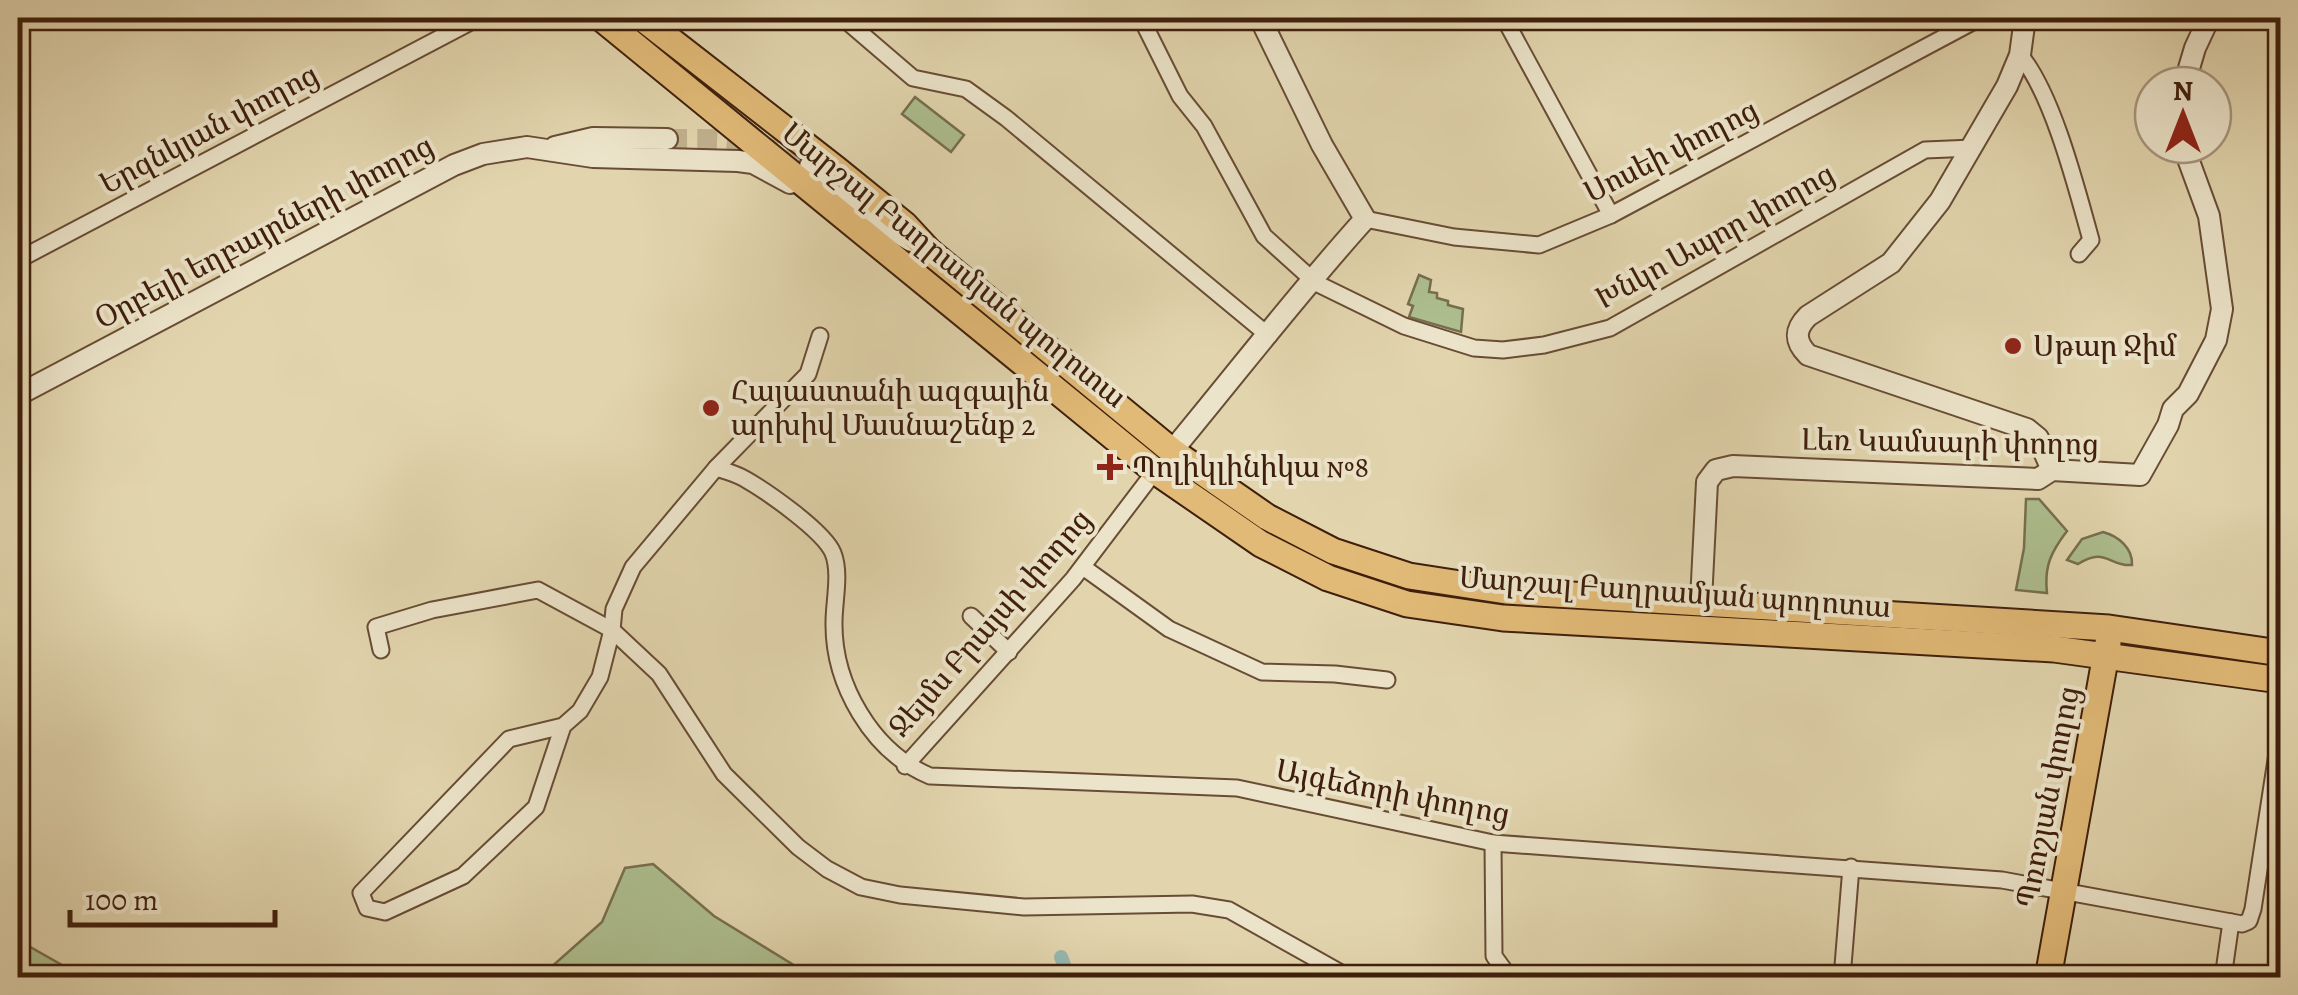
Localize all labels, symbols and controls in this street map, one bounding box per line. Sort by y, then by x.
street label: Երզնկյան փողոց [93,54,325,204]
north arrow [2133,65,2233,165]
text: N [2173,72,2193,110]
street label: Սոսեի փողոց [1577,90,1765,212]
street label: Մարշալ Բաղրամյան պողոտա [773,113,1135,417]
street label: Օրբելի եղբայրների փողոց [88,126,440,338]
street label: Խնկո Ապոր փողոց [1588,154,1842,318]
place label: Սթար Ջիմ [2033,326,2177,366]
marker: Սթար Ջիմ [2002,335,2024,357]
place label: Հայաստանի ազգային արխիվ Մասնաշենք 2 [731,371,1049,445]
marker: Հայաստանի ազգային արխիվ Մասնաշենք 2 [700,397,722,419]
street label: Լեռ Կամսարի փողոց [1801,419,2099,465]
place label: Պոլիկլինիկա №8 [1132,447,1369,487]
marker: Պոլիկլինիկա №8 [1097,454,1123,480]
street label: Ջեյմս Բրայսի փողոց [880,500,1100,746]
street label: Մարշալ Բաղրամյան պողոտա [1458,557,1892,627]
street label: Պռոշյան փողոց [2007,683,2089,911]
street label: Այգեձորի փողոց [1273,750,1513,834]
scale bar [70,865,275,927]
text: 100 m [85,880,158,920]

